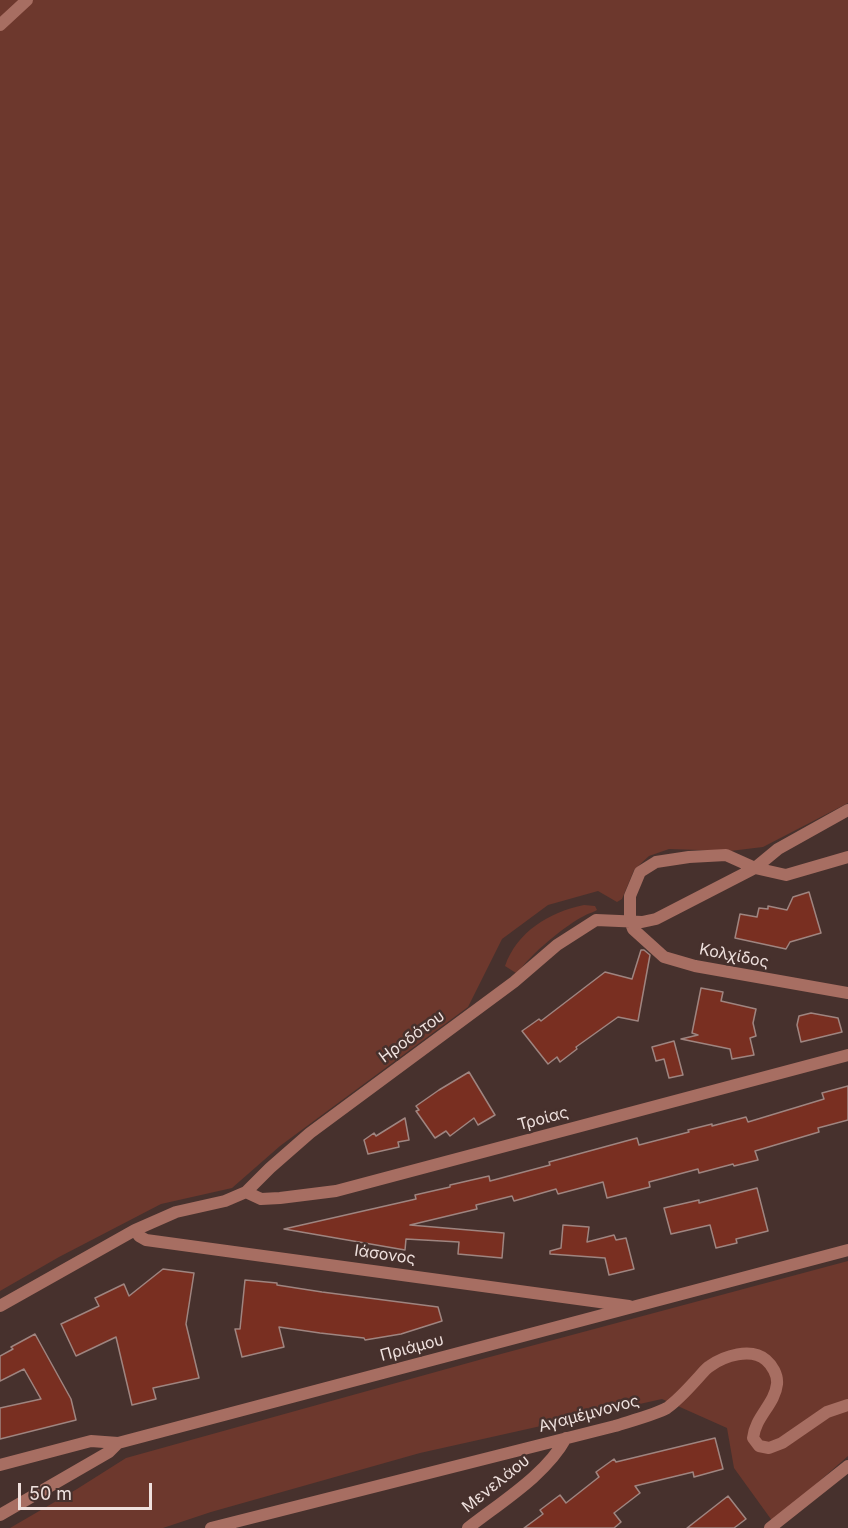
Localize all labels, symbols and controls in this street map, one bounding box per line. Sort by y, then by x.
street label: Κολχίδος [698,940,770,972]
street label: Ηροδότου [375,1007,449,1067]
street label: Τροίας [516,1103,570,1135]
street label: Ιάσονος [353,1241,417,1269]
street label: Πριάμου [378,1330,446,1366]
street label: Αγαμέμνονος [537,1391,641,1437]
street label: Μενελάου [458,1451,534,1517]
scale bar [21,1471,154,1509]
text: 50 m [29,1483,72,1504]

